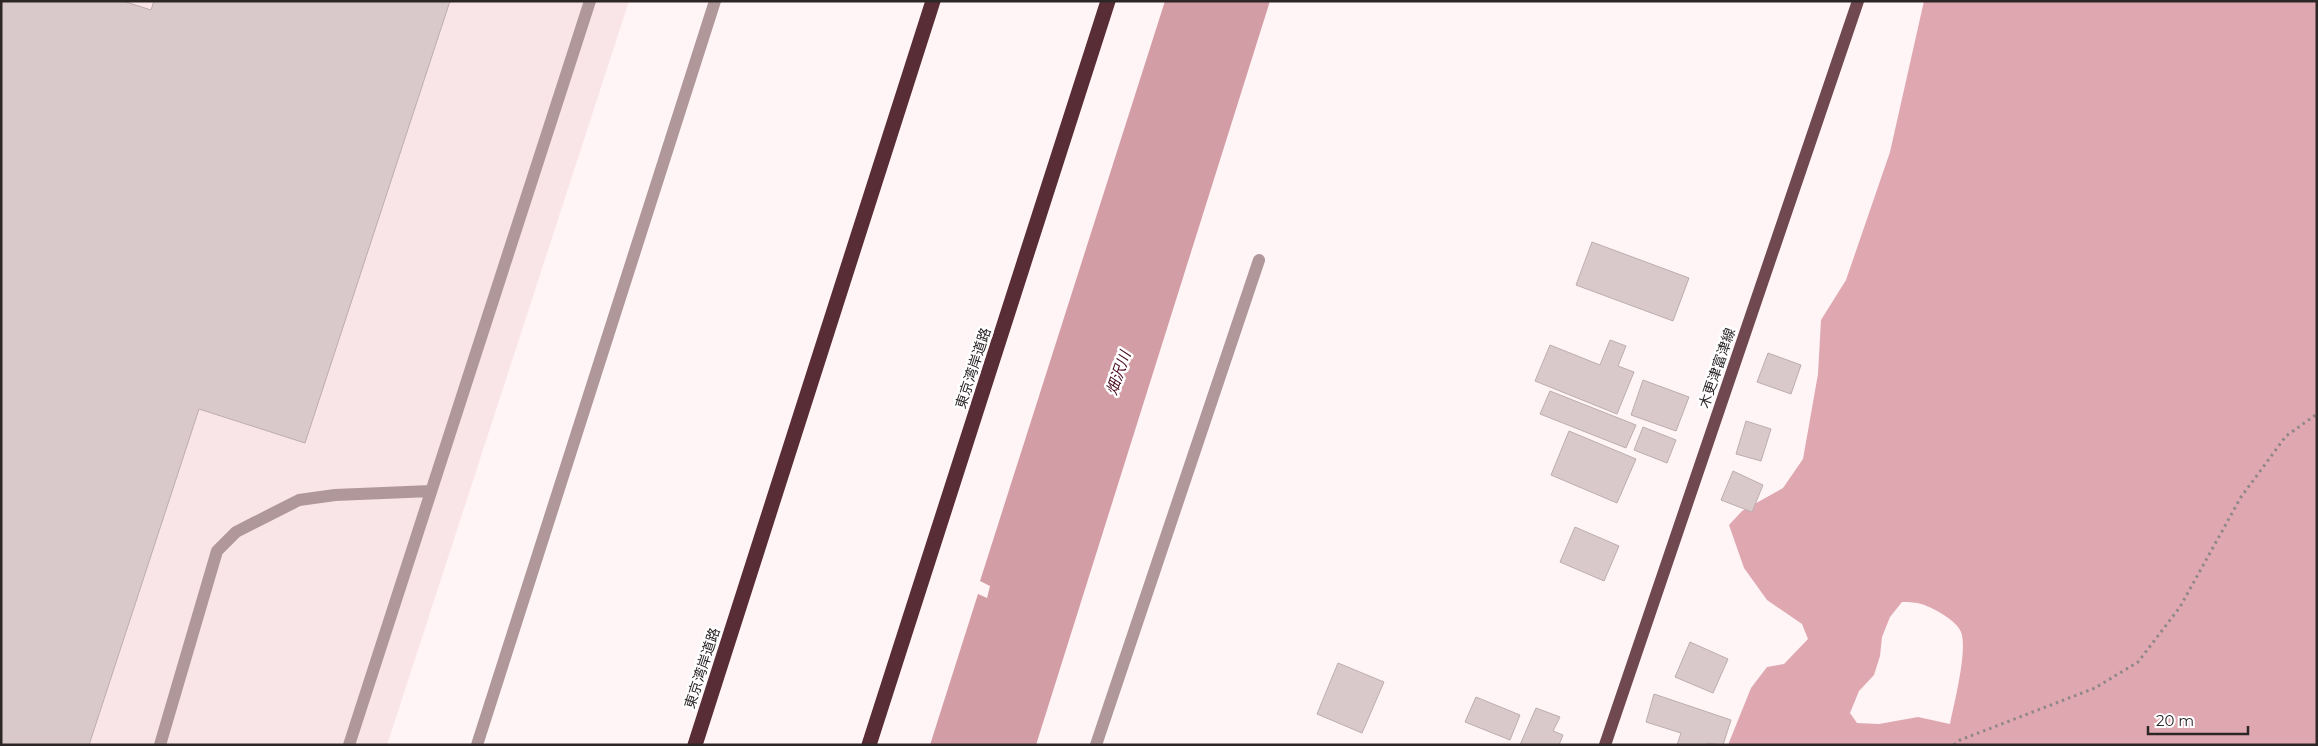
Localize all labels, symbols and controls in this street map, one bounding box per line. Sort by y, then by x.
street label: 東京湾岸道路 [951,325,995,411]
street label: 木更津富津線 [1695,325,1739,411]
water label: 畑沢川 [1102,347,1135,397]
street label: 東京湾岸道路 [680,625,724,711]
scale bar [2148,704,2248,736]
text: 20 m [2156,711,2194,730]

